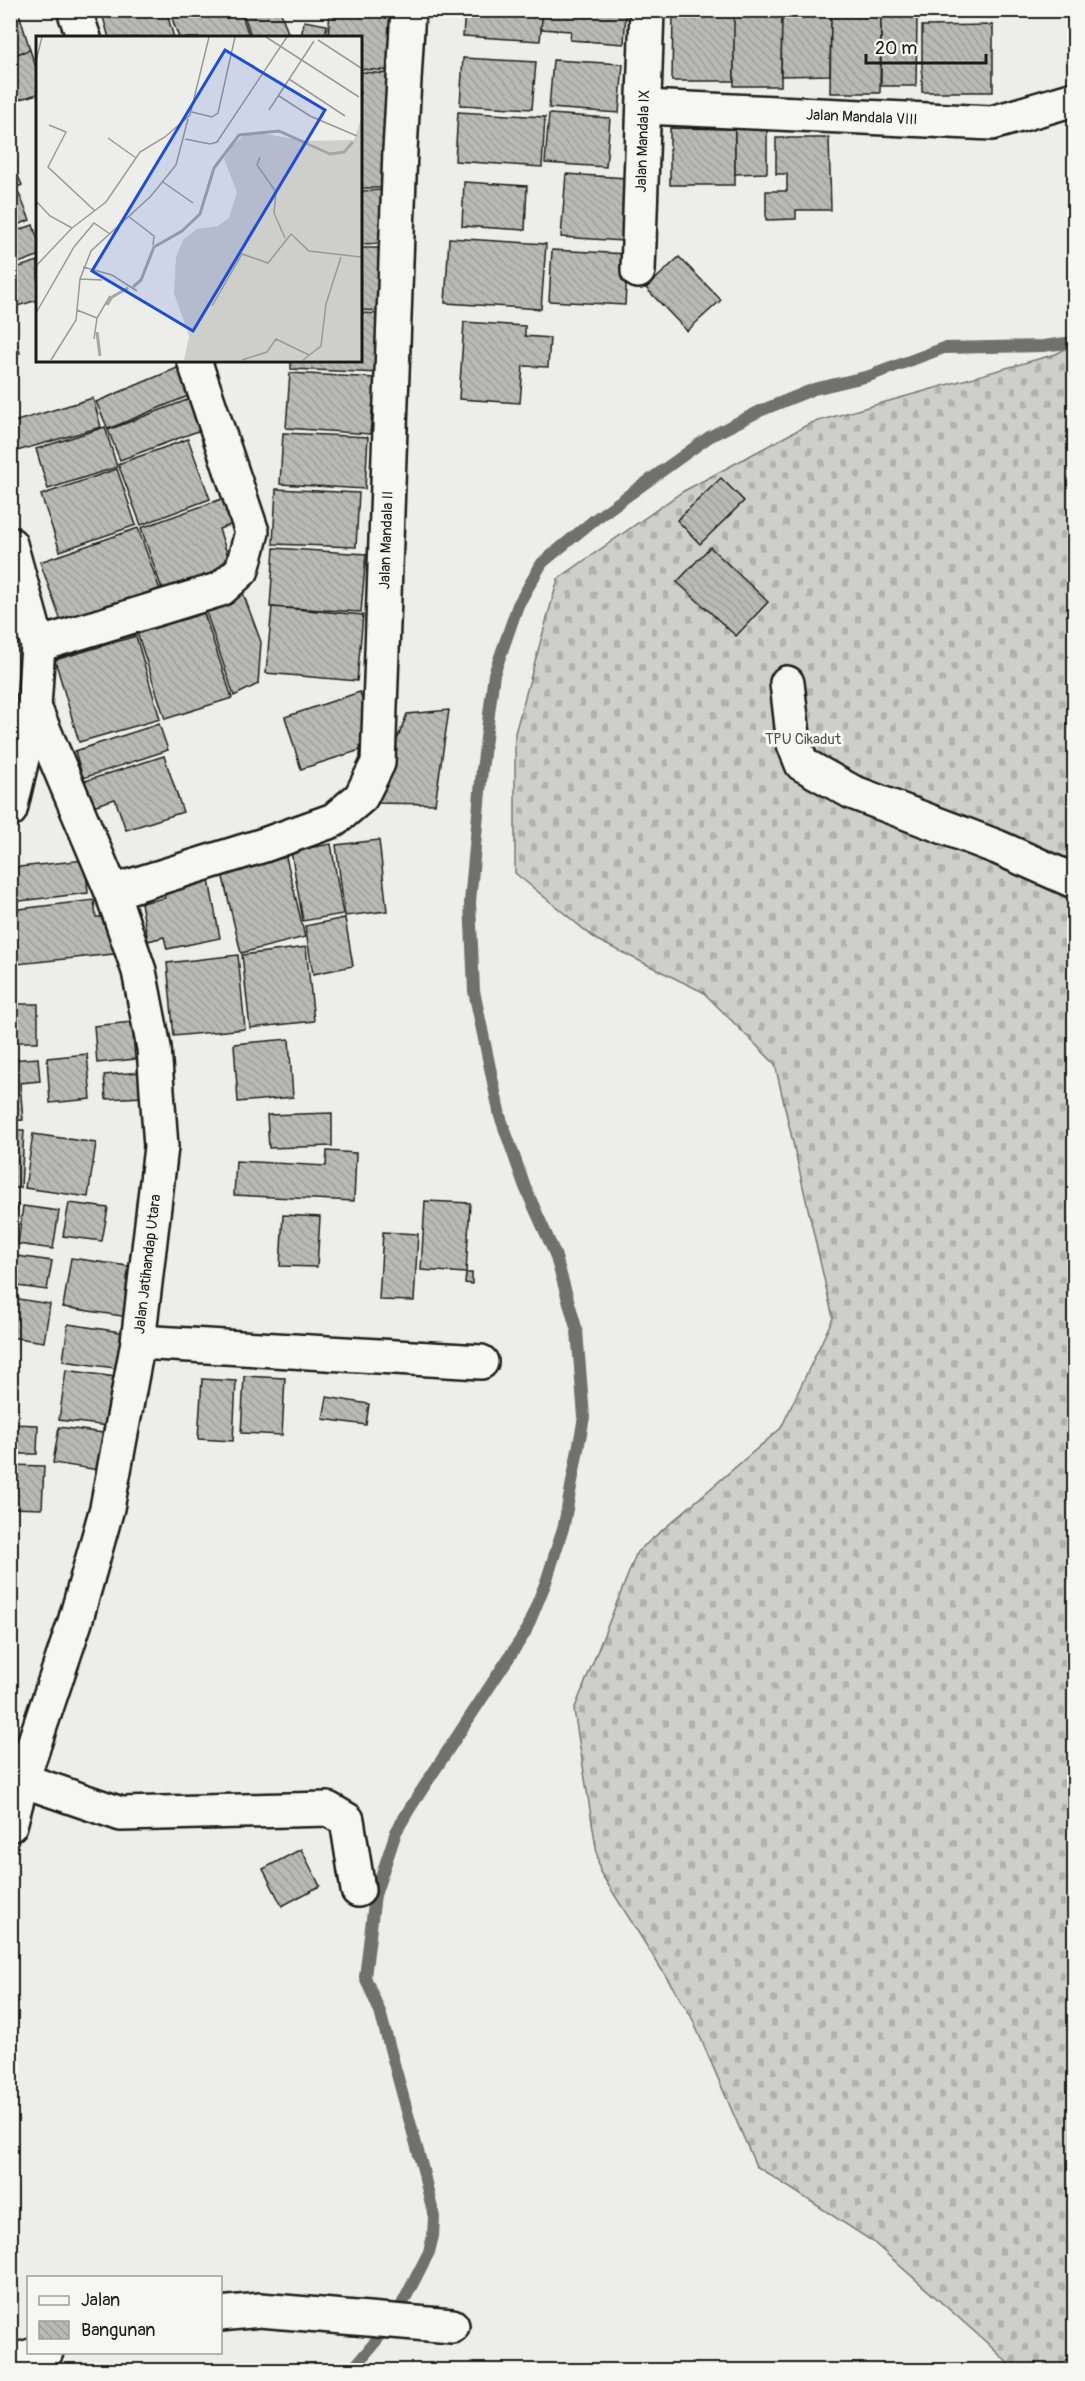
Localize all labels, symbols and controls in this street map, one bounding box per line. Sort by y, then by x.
scale bar [866,27,986,65]
inset map [36,36,362,362]
text: 20 m [875,37,917,60]
street label: Jalan Mandala IX [631,89,654,193]
street label: Jalan Mandala VIII [806,105,918,129]
street label: Jalan Mandala II [375,490,397,590]
park label: TPU Cikadut [765,730,842,749]
street label: Jalan Jatihandap Utara [130,1193,165,1335]
legend [27,2276,222,2354]
text: Jalan [81,2289,120,2312]
text: Bangunan [81,2319,156,2342]

